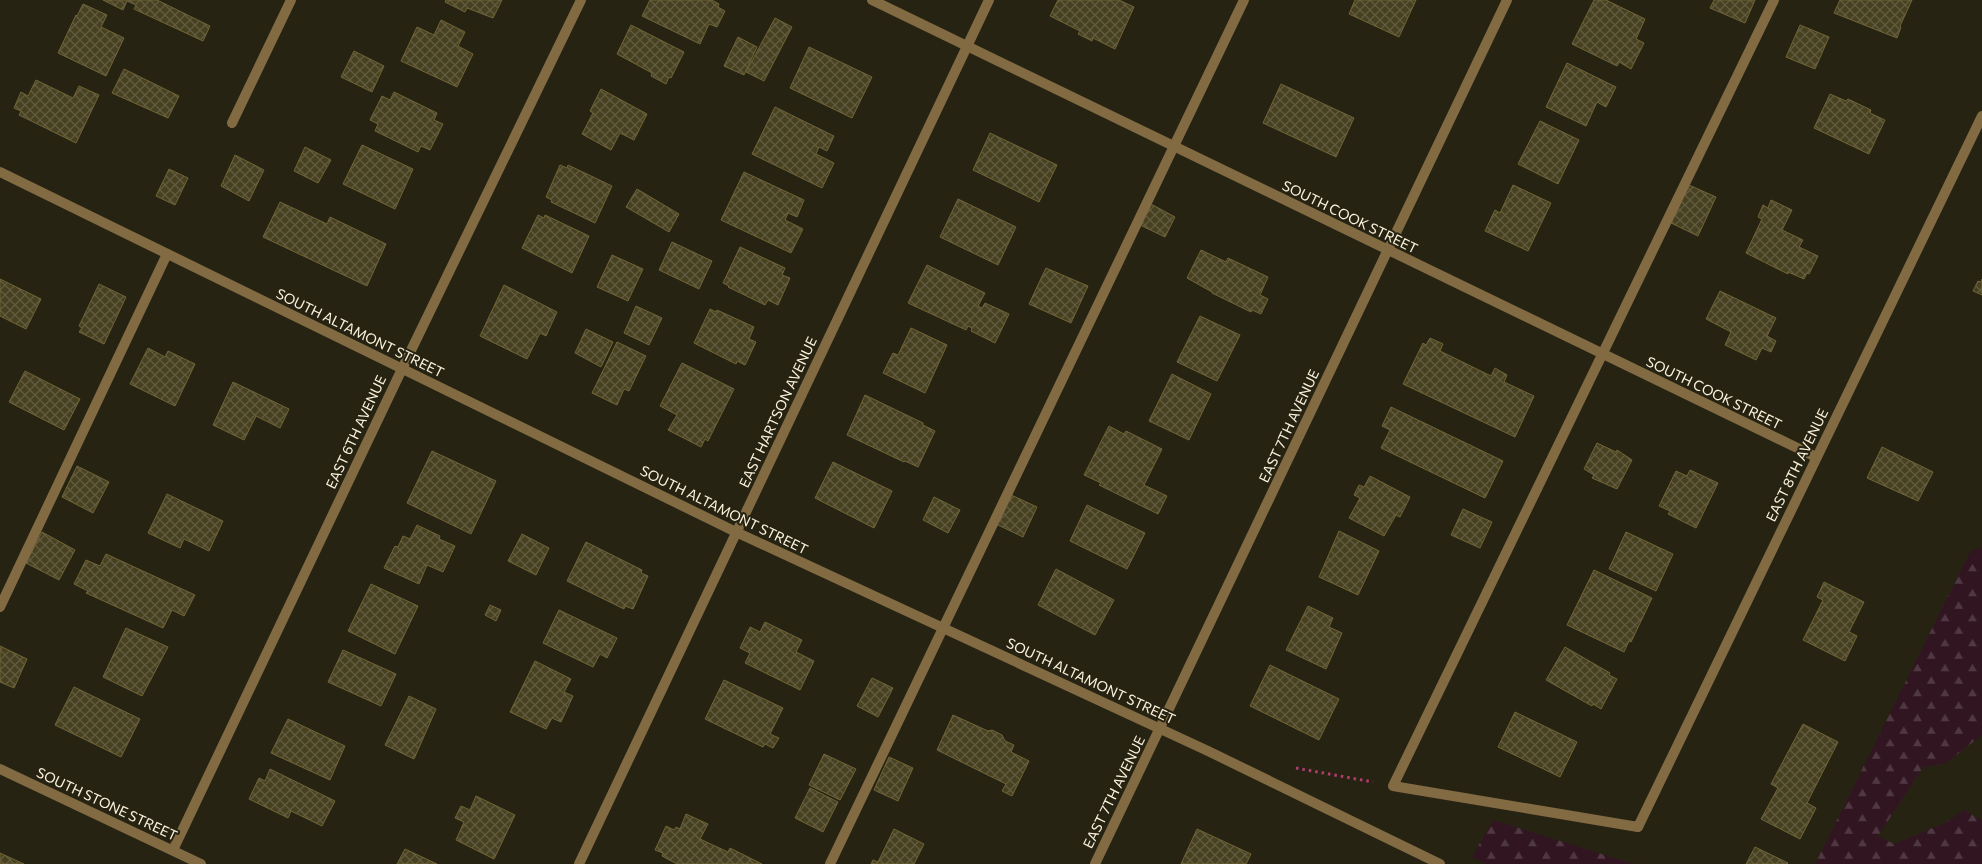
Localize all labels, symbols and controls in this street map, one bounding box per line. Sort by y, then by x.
street label: SOUTH COOK STREET [1280,176,1421,257]
street label: SOUTH ALTAMONT STREET [274,284,447,381]
street label: EAST HARTSON AVENUE [735,334,820,490]
street label: SOUTH COOK STREET [1644,352,1785,433]
street label: EAST 7TH AVENUE [1255,367,1322,485]
street label: EAST 6TH AVENUE [322,372,389,491]
street label: EAST 8TH AVENUE [1762,406,1831,524]
street label: SOUTH ALTAMONT STREET [638,461,811,558]
street label: SOUTH ALTAMONT STREET [1004,634,1178,727]
street label: EAST 7TH AVENUE [1079,733,1148,851]
street label: SOUTH STONE STREET [34,763,180,844]

